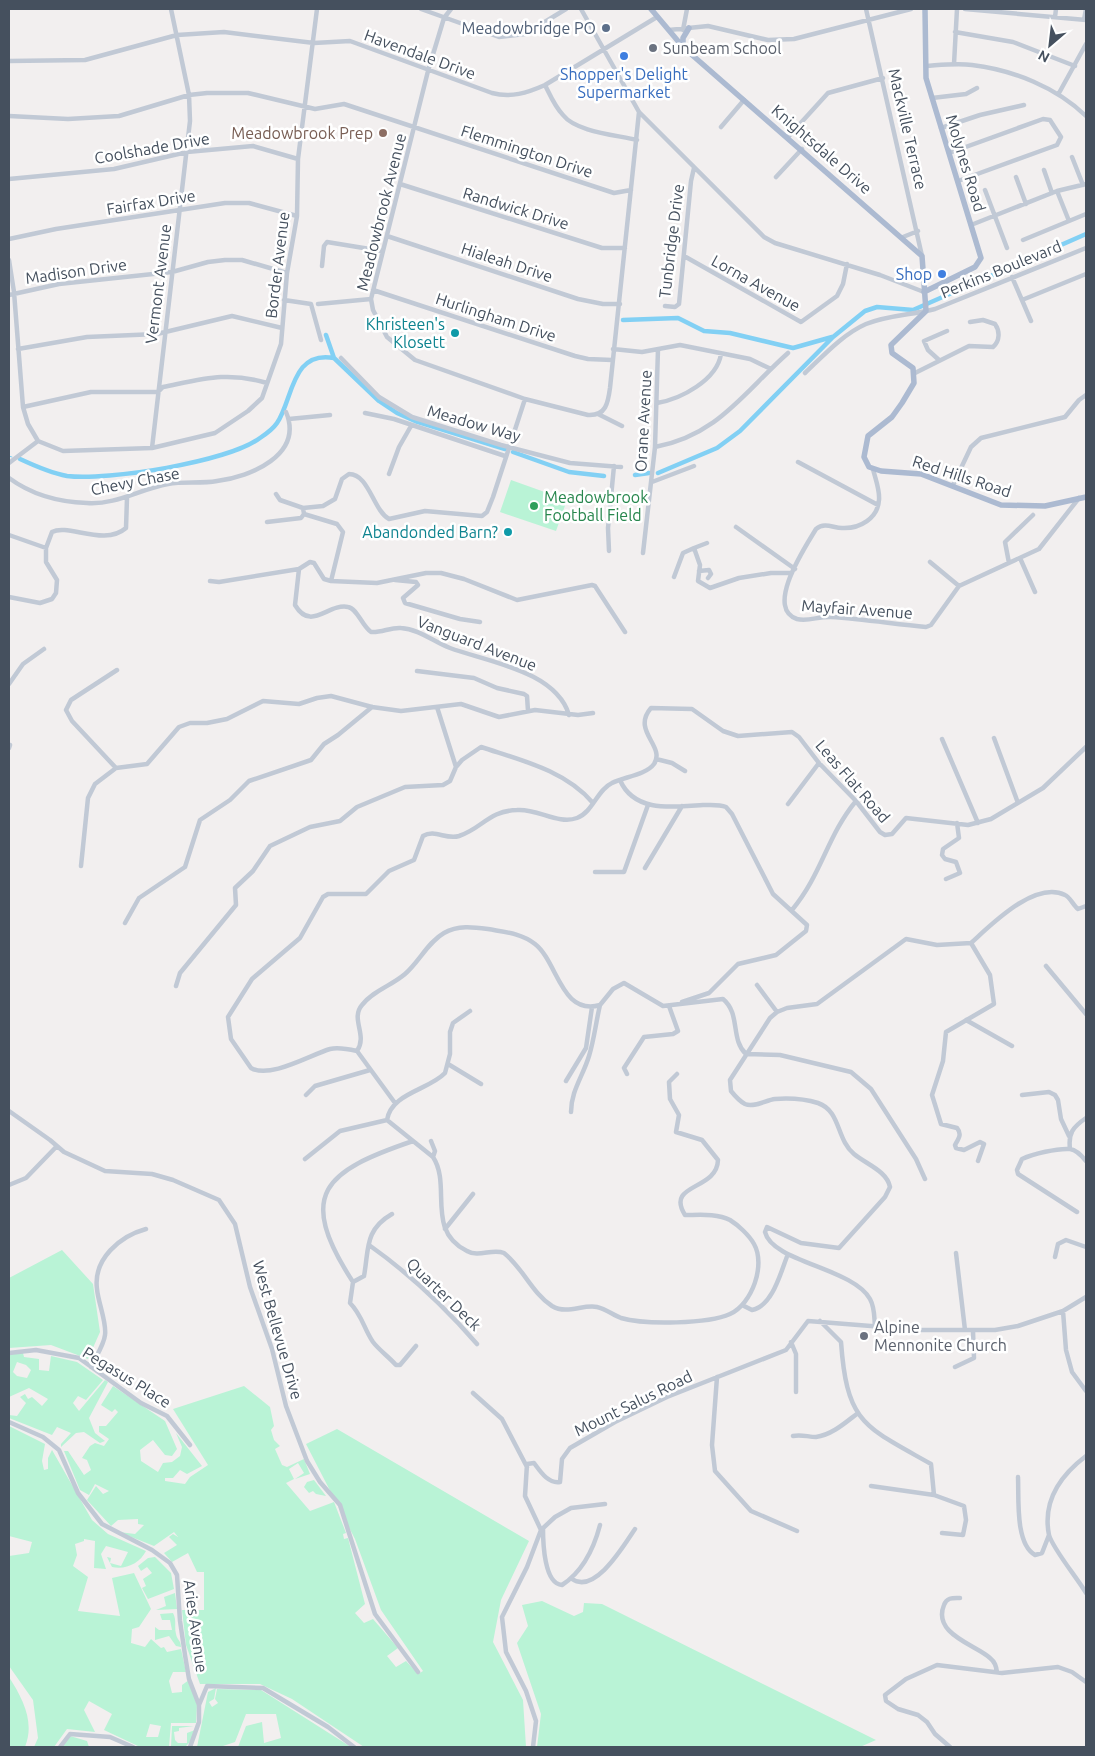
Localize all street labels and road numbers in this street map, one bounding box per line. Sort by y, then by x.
street label: Havendale Drive [362,25,478,83]
street label: Mackville Terrace [885,67,931,191]
street label: Knightsdale Drive [768,101,876,197]
street label: Molynes Road [943,112,989,214]
street label: Flemmington Drive [459,121,595,181]
street label: Coolshade Drive [93,129,211,167]
street label: Meadowbrook Avenue [353,131,409,293]
street label: Randwick Drive [461,183,571,233]
street label: Tunbridge Drive [655,183,687,299]
street label: Fairfax Drive [105,186,197,218]
street label: Border Avenue [262,211,292,319]
street label: Vermont Avenue [142,223,174,345]
street label: Perkins Boulevard [938,236,1064,302]
street label: Hialeah Drive [459,239,555,285]
street label: Lorna Avenue [709,251,803,315]
street label: Madison Drive [24,255,128,287]
street label: Hurlingham Drive [434,289,558,345]
street label: Orane Avenue [631,369,655,473]
street label: Meadow Way [425,401,523,445]
street label: Red Hills Road [910,452,1014,500]
street label: Chevy Chase [89,464,181,498]
street label: Mayfair Avenue [801,596,913,622]
street label: Vanguard Avenue [415,612,539,674]
street label: Leas Flat Road [812,736,894,826]
street label: Quarter Deck [403,1254,485,1334]
street label: West Bellevue Drive [250,1258,306,1402]
street label: Pegasus Place [80,1343,174,1411]
street label: Mount Salus Road [571,1367,695,1439]
street label: Aries Avenue [181,1578,211,1674]

